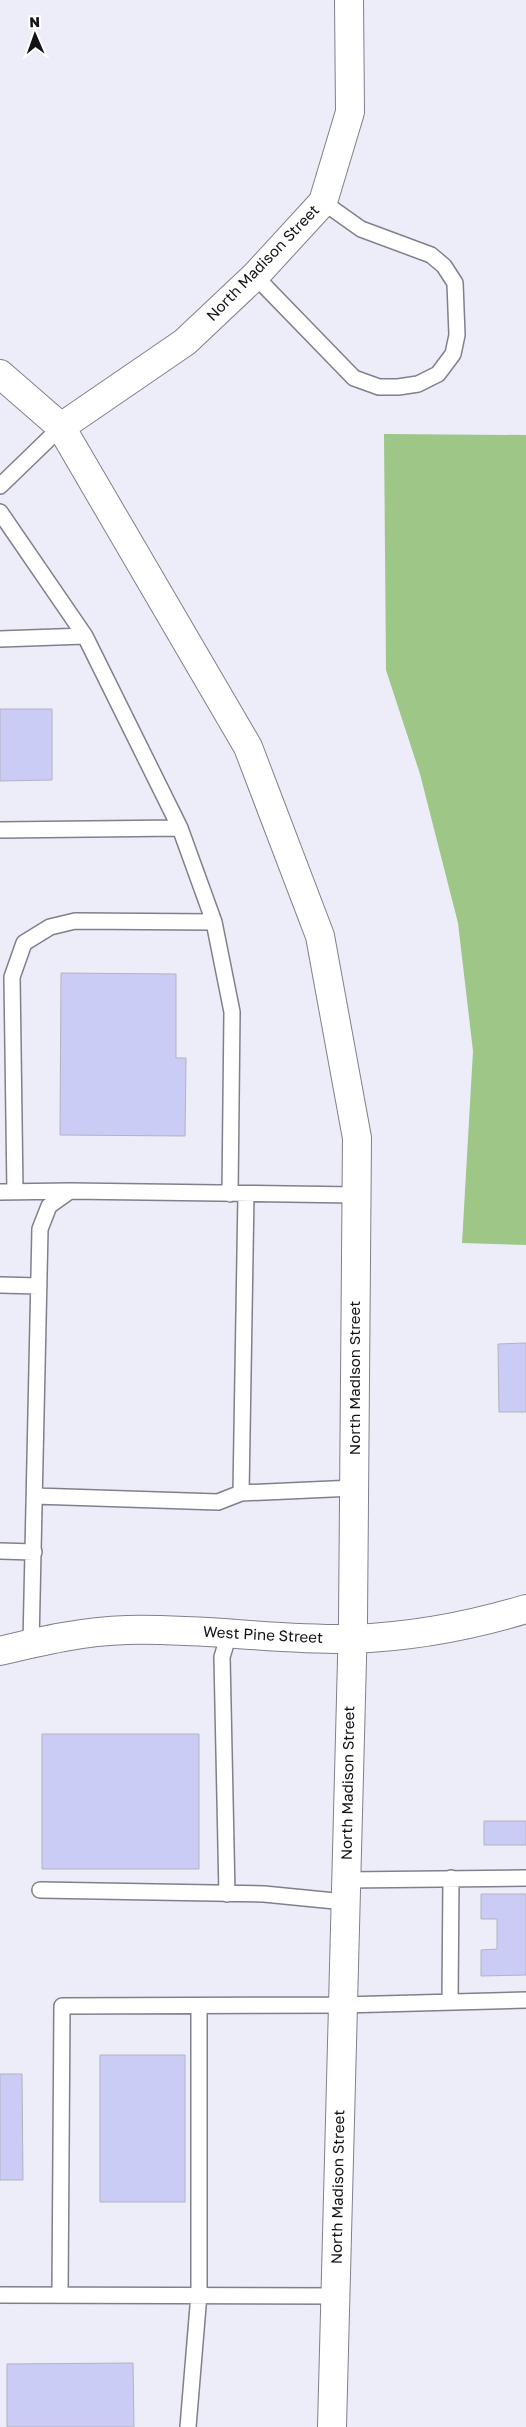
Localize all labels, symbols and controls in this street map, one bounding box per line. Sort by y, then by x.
north arrow [10,10,60,60]
text: N [29,13,40,30]
street label: North Madison Street [202,200,322,324]
street label: North Madison Street [345,1301,363,1455]
street label: West Pine Street [203,1622,324,1646]
street label: North Madison Street [337,1706,357,1860]
street label: North Madison Street [327,2110,347,2264]

